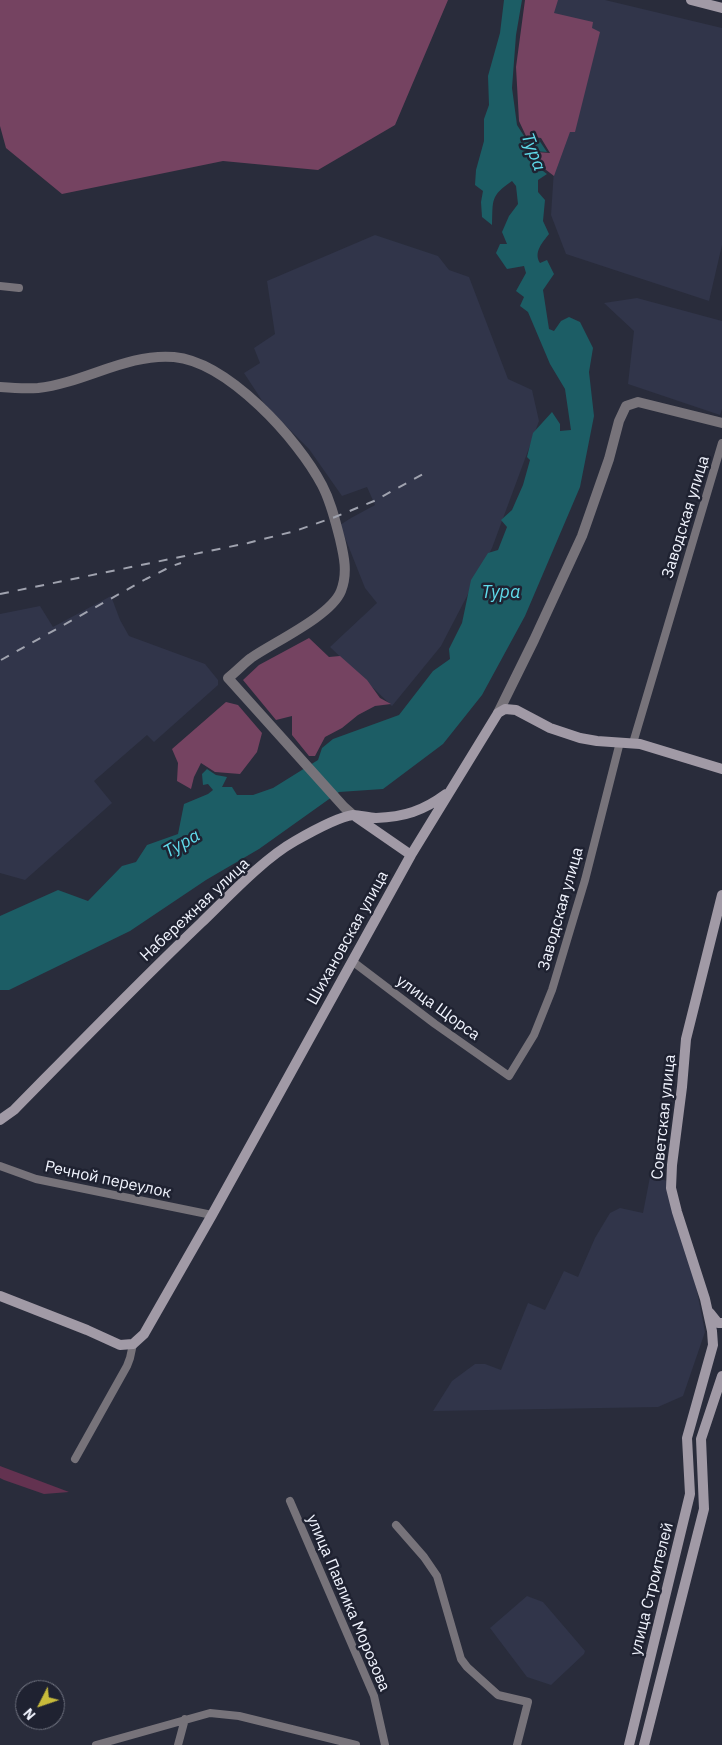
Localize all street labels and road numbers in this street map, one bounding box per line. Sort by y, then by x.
street label: Заводская улица [658,453,714,581]
street label: Заводская улица [534,845,588,973]
street label: Набережная улица [136,854,254,966]
street label: Шихановская улица [303,868,393,1008]
street label: улица Щорса [392,971,484,1045]
street label: Советская улица [648,1054,680,1180]
street label: Речной переулок [43,1157,173,1203]
street label: улица Павлика Морозова [302,1512,394,1694]
street label: улица Строителей [626,1520,678,1658]

